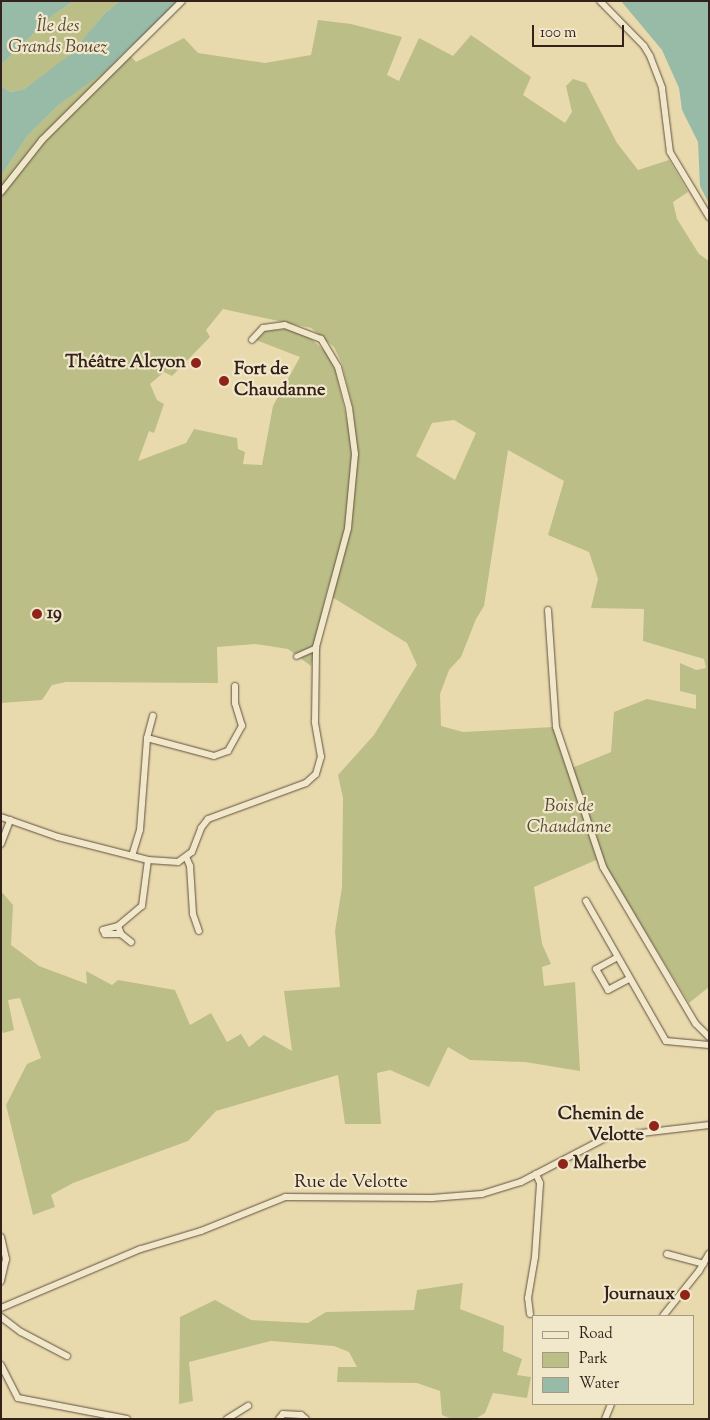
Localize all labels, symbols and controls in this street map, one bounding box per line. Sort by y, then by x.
scale bar [535,15,628,47]
park label: Île des Grands Bouez [8,17,108,59]
text: 100 m [540,23,576,44]
place label: Théâtre Alcyon [65,352,186,374]
marker: Théâtre Alcyon [190,357,202,369]
place label: Fort de Chaudanne [234,360,325,402]
marker: Fort de Chaudanne [218,375,230,387]
place label: 19 [47,603,62,625]
marker: 19 [31,608,43,620]
park label: Bois de Chaudanne [527,797,611,840]
place label: Chemin de Velotte [558,1105,644,1148]
marker: Chemin de Velotte [648,1120,660,1132]
place label: Malherbe [573,1153,646,1175]
marker: Malherbe [557,1158,569,1170]
street label: Rue de Velotte [294,1172,408,1194]
place label: Journaux [604,1284,675,1306]
marker: Journaux [679,1289,691,1301]
legend [532,1315,695,1405]
text: Road [579,1324,613,1345]
text: Park [579,1349,608,1370]
text: Water [579,1374,619,1395]

